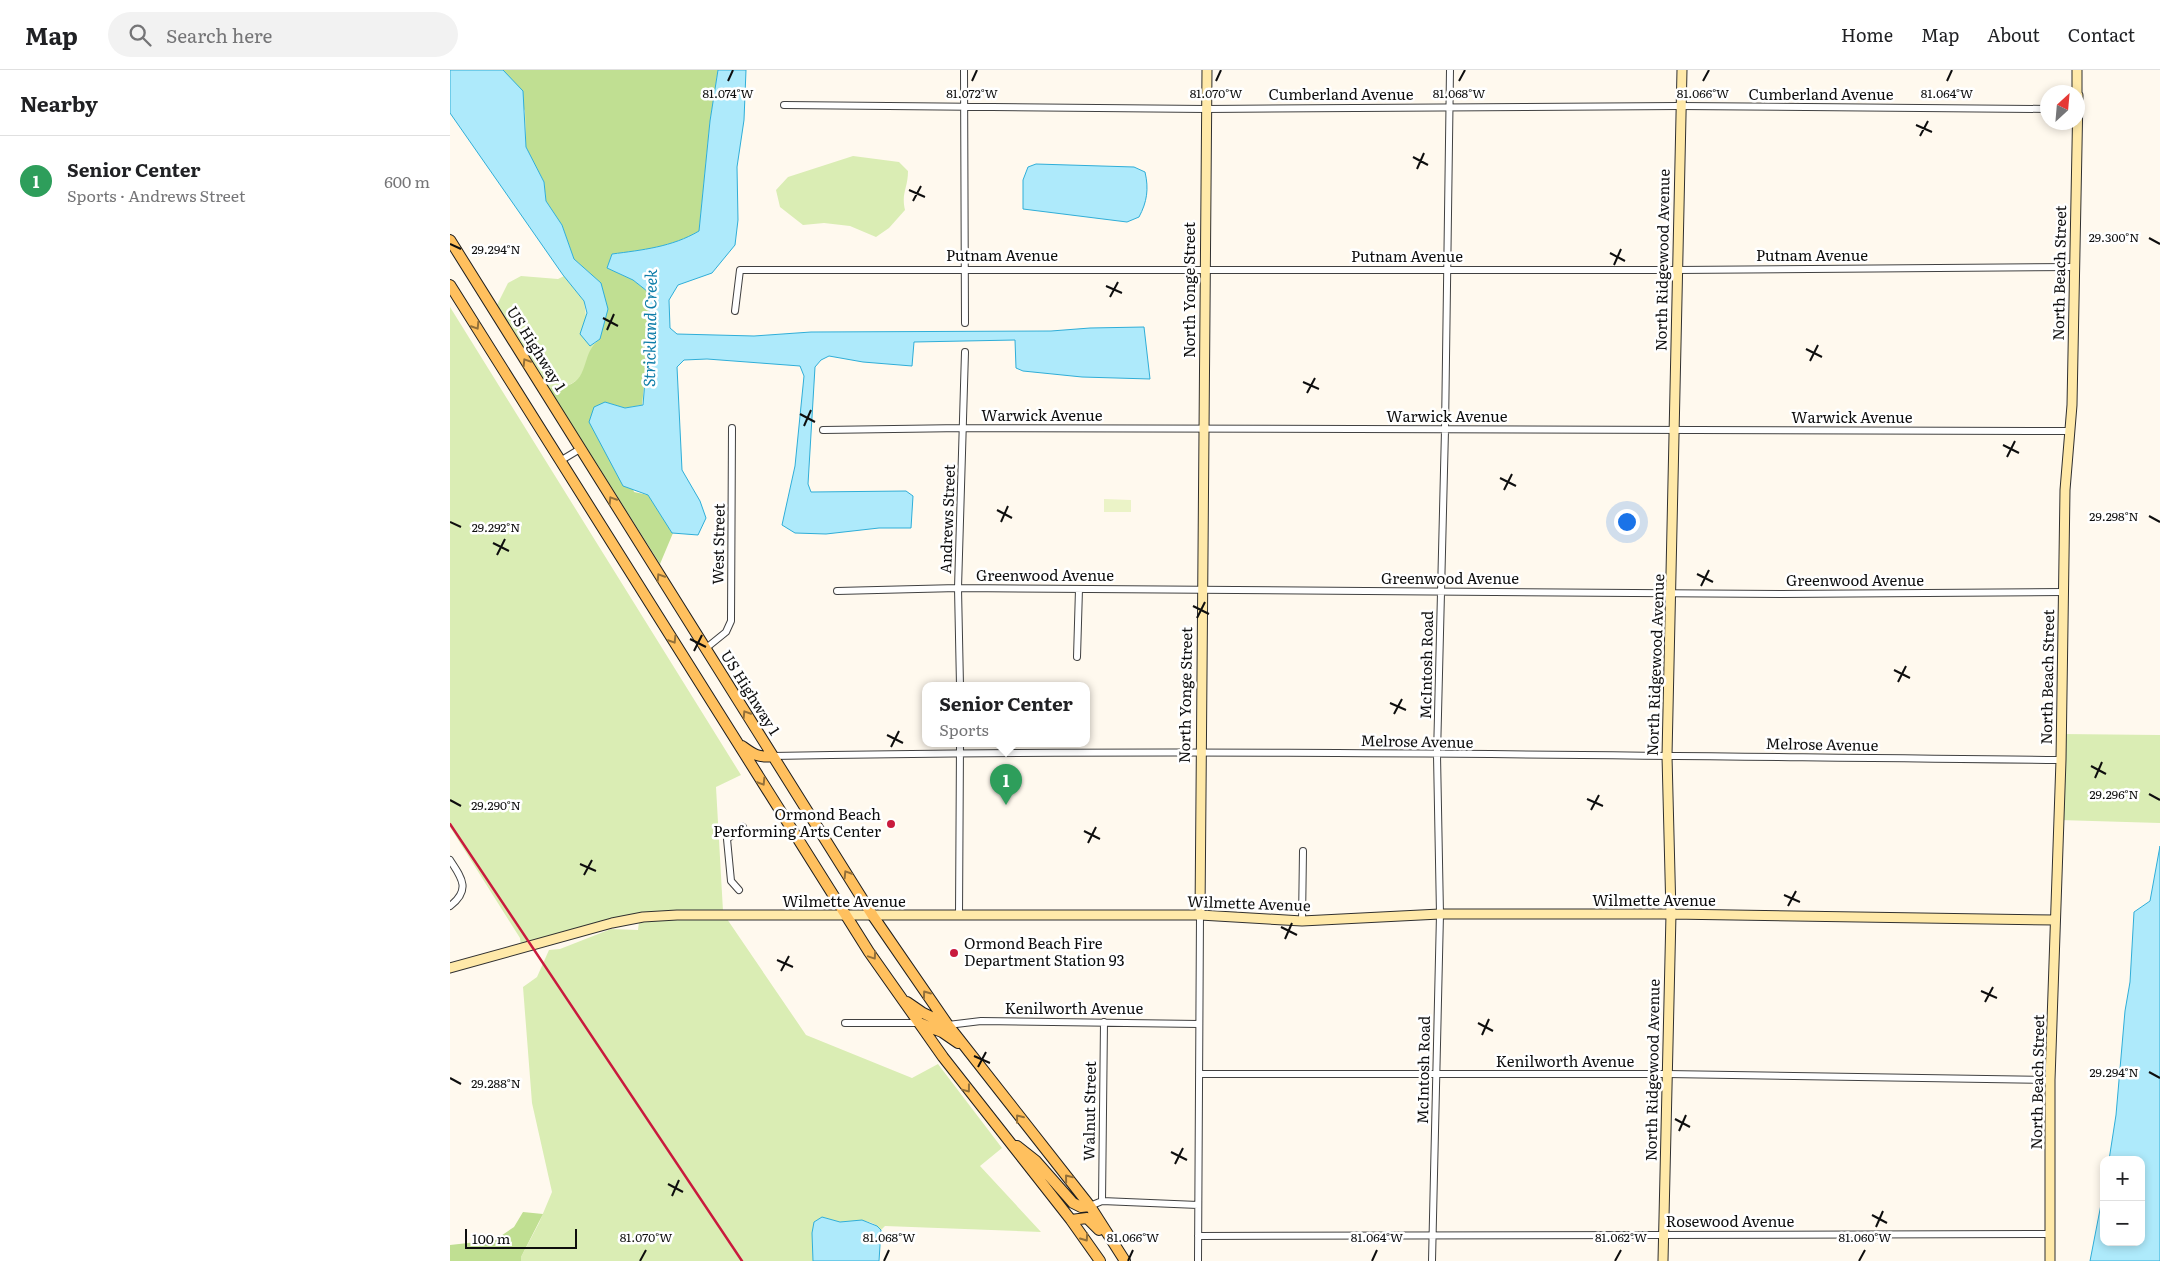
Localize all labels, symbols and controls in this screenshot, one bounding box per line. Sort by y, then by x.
search box [108,12,458,57]
text: Map [25,17,78,52]
icon: search [126,21,154,49]
text: Search here [166,21,272,49]
text: Home [1841,21,1893,48]
text: Map [1921,21,1959,48]
text: About [1987,21,2040,48]
text: Contact [2068,21,2135,48]
street label: Cumberland Avenue [1268,82,1414,105]
street label: Cumberland Avenue [1748,82,1894,105]
text: 81.074°W [702,84,754,102]
text: 81.072°W [946,84,998,102]
text: 81.070°W [1190,84,1242,102]
text: 81.068°W [1433,84,1485,102]
text: 81.066°W [1677,84,1729,102]
text: 81.064°W [1921,84,1973,102]
north arrow [2040,85,2085,130]
text: Nearby [20,87,98,118]
text: Senior Center [67,155,201,183]
street label: North Ridgewood Avenue [1648,168,1675,351]
text: 1 [33,169,39,193]
text: 600 m [384,169,430,193]
text: Sports · Andrews Street [67,183,245,207]
street label: North Beach Street [2046,205,2071,341]
street label: North Yonge Street [1177,222,1200,358]
text: 29.300°N [2089,228,2139,246]
text: 29.294°N [471,240,521,258]
street label: Putnam Avenue [946,243,1058,266]
street label: Putnam Avenue [1756,243,1868,266]
street label: Putnam Avenue [1351,244,1463,267]
water label: Strickland Creek [636,269,662,387]
street label: US Highway 1 [502,301,573,395]
one-way arrow [470,321,479,330]
one-way arrow [522,358,532,367]
street label: Warwick Avenue [981,403,1103,426]
street label: Warwick Avenue [1386,404,1508,427]
street label: Warwick Avenue [1791,405,1913,428]
street label: Andrews Street [933,464,960,574]
one-way arrow [608,496,618,505]
street label: West Street [705,503,730,585]
text: 29.298°N [2089,507,2139,525]
your location [1614,509,1640,535]
text: 29.292°N [472,518,520,536]
street label: Greenwood Avenue [976,563,1114,586]
street label: Greenwood Avenue [1381,566,1519,589]
street label: Greenwood Avenue [1786,568,1924,591]
one-way arrow [656,573,666,582]
street label: North Ridgewood Avenue [1640,573,1669,756]
street label: North Beach Street [2034,609,2059,745]
street label: McIntosh Road [1413,611,1438,719]
street label: North Yonge Street [1172,627,1197,763]
one-way arrow [667,635,676,644]
street label: US Highway 1 [716,645,787,739]
popup [922,682,1090,747]
text: Senior Center [939,689,1073,717]
one-way arrow [743,711,752,720]
text: Sports [939,717,989,741]
street label: Melrose Avenue [1360,728,1474,753]
street label: Melrose Avenue [1765,731,1879,756]
pin: 1 [990,764,1022,805]
one-way arrow [756,777,765,786]
text: 29.296°N [2089,785,2139,803]
text: 29.290°N [471,796,521,814]
place label: Ormond Beach Performing Arts Center [713,802,881,842]
marker: Ormond Beach Performing Arts Center [885,818,897,830]
one-way arrow [844,871,853,880]
street label: Wilmette Avenue [1592,888,1716,911]
street label: Wilmette Avenue [782,889,906,912]
street label: Wilmette Avenue [1187,889,1311,916]
place label: Ormond Beach Fire Department Station 93 [964,931,1125,971]
marker: Ormond Beach Fire Department Station 93 [948,947,960,959]
one-way arrow [867,951,876,960]
street label: North Ridgewood Avenue [1638,978,1665,1161]
one-way arrow [923,990,932,1000]
street label: Kenilworth Avenue [1005,996,1143,1019]
street label: North Beach Street [2024,1014,2049,1150]
street label: McIntosh Road [1410,1016,1435,1124]
street label: Kenilworth Avenue [1496,1049,1634,1072]
street label: Walnut Street [1076,1061,1101,1161]
text: 29.294°N [2089,1063,2139,1081]
text: 29.288°N [471,1074,521,1092]
one-way arrow [961,1083,970,1093]
one-way arrow [1017,1115,1025,1124]
map controls [2100,1156,2145,1246]
button: + [2100,1156,2145,1201]
one-way arrow [1065,1175,1073,1184]
button: − [2100,1201,2145,1246]
street label: Rosewood Avenue [1666,1209,1794,1232]
scale bar [465,1226,578,1249]
text: 100 m [472,1228,510,1248]
text: 81.070°W [620,1228,672,1246]
text: 81.068°W [863,1228,915,1246]
text: 81.066°W [1107,1228,1159,1246]
text: 81.064°W [1351,1228,1403,1246]
text: 81.062°W [1595,1228,1647,1246]
text: 81.060°W [1839,1228,1891,1246]
one-way arrow [1079,1233,1088,1242]

